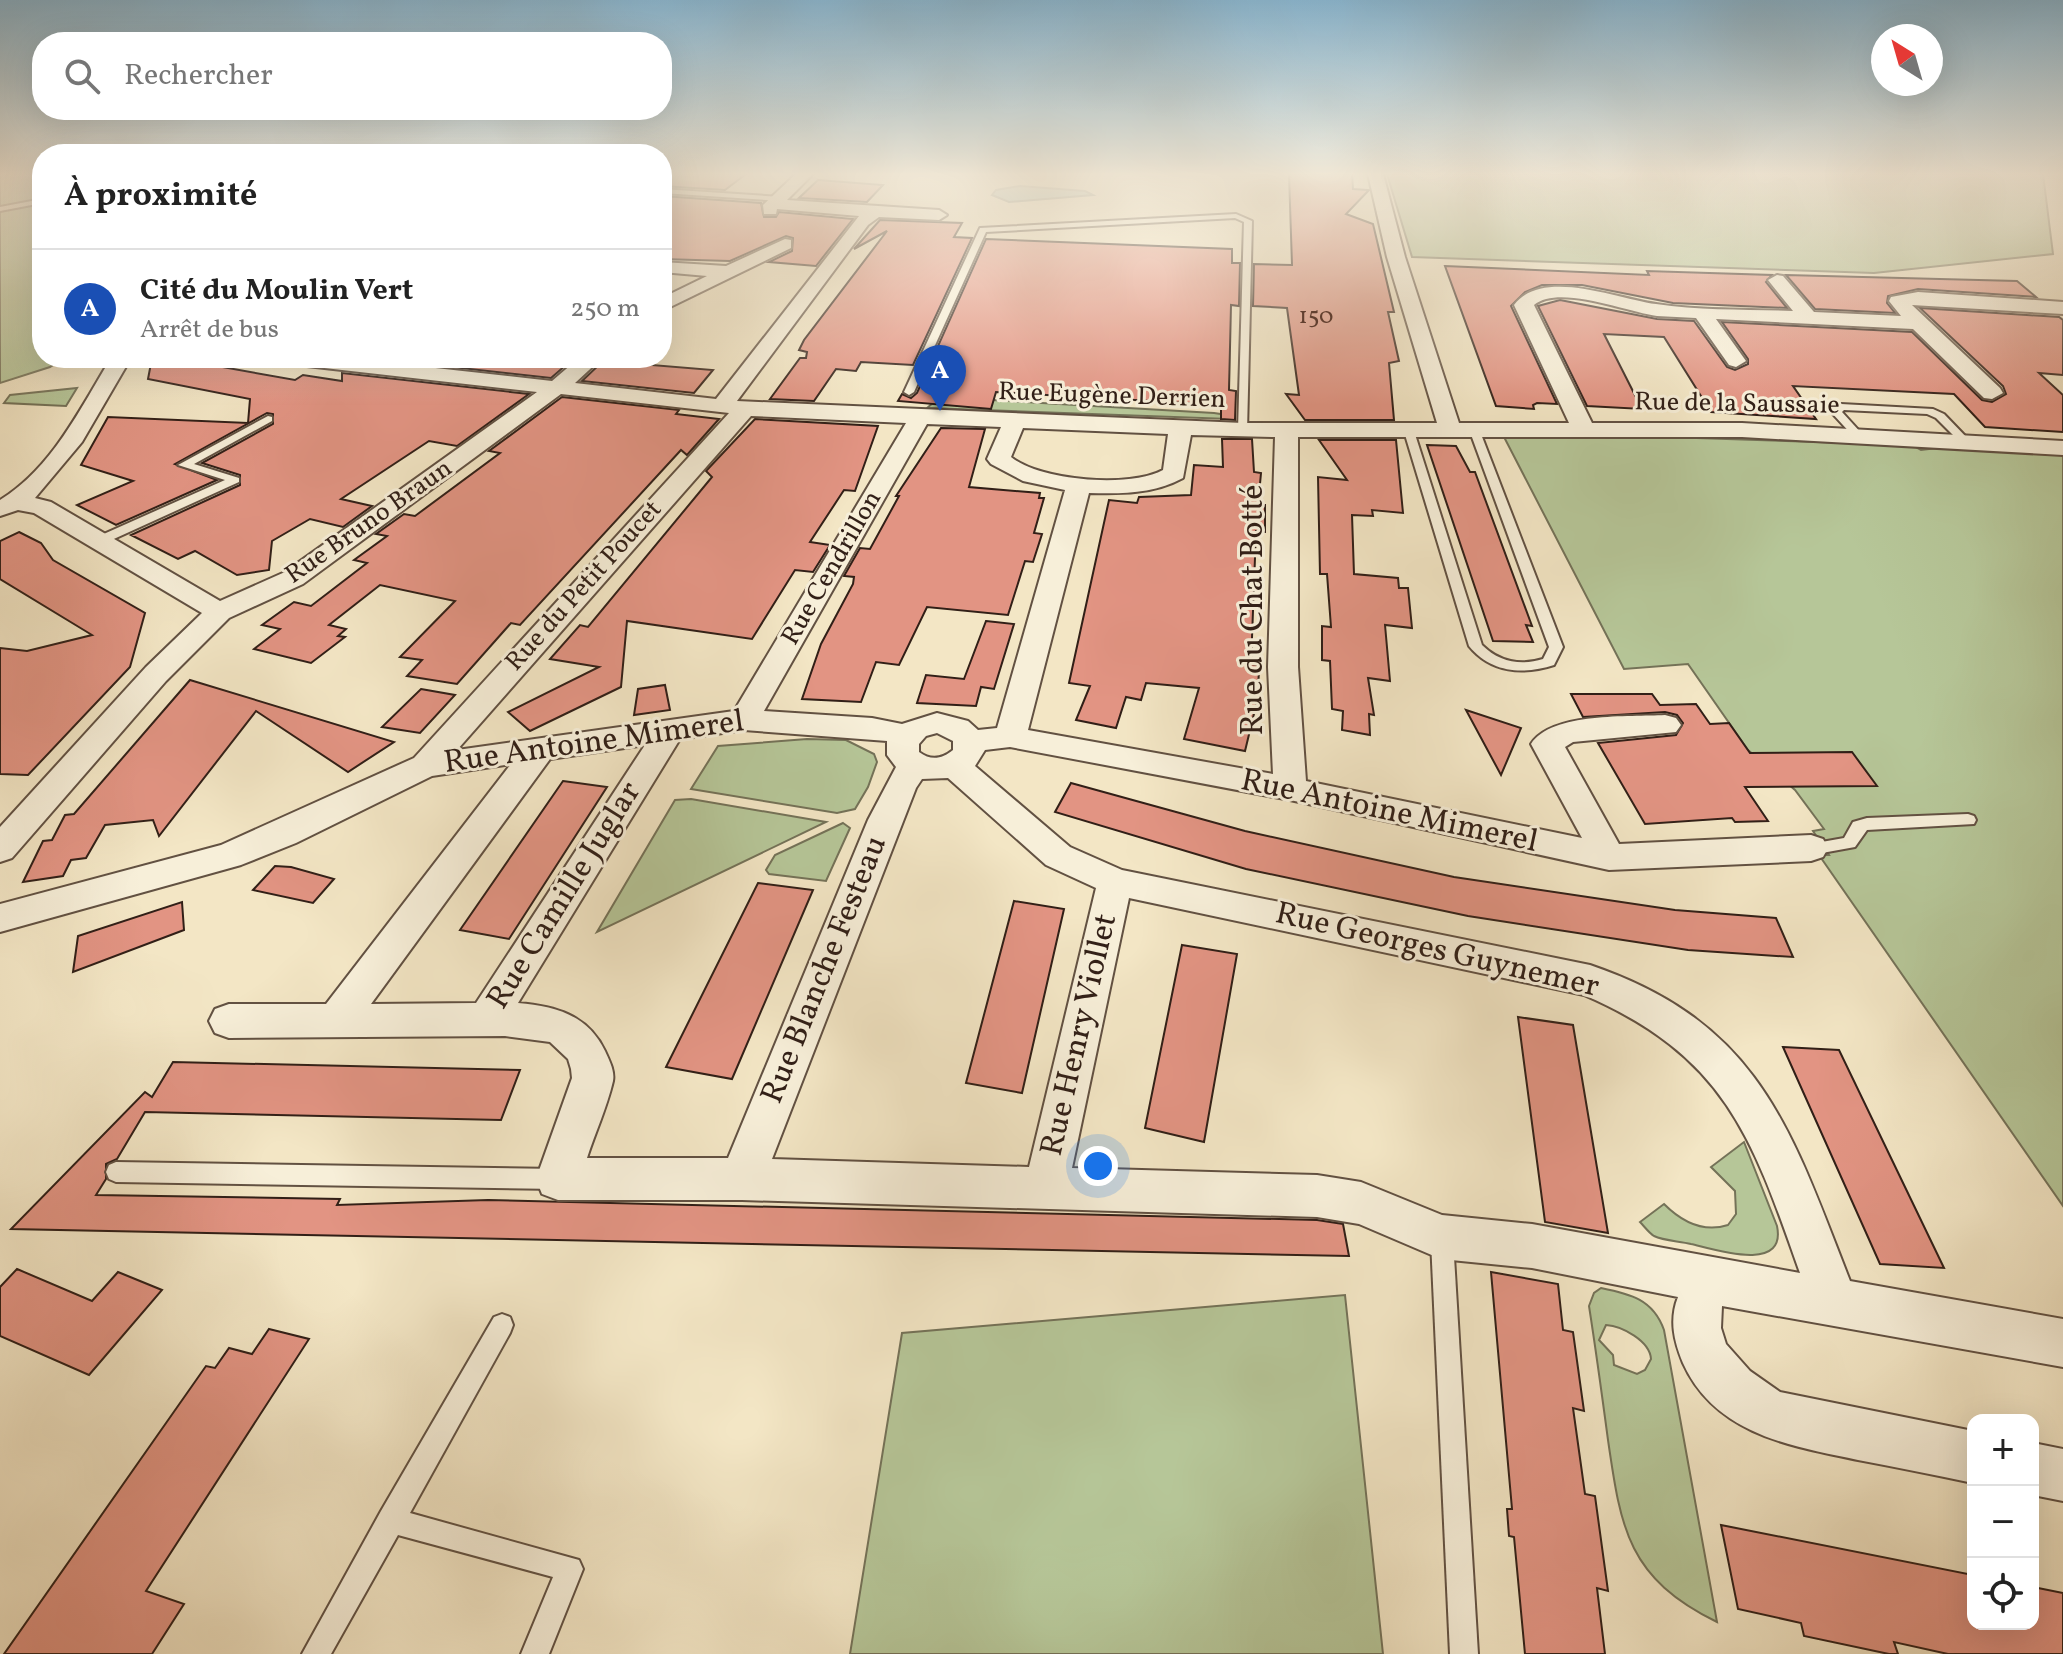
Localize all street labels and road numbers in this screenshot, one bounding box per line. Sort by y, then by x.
street label: Rue Eugène Derrien [998,374,1226,418]
street label: Rue de la Saussaie [1634,384,1840,424]
street label: Rue Bruno Braun [278,451,460,593]
street label: Rue Cendrillon [773,484,891,652]
street label: Rue du Chat Botté [1232,484,1276,736]
street label: Rue du Petit Poucet [497,493,671,679]
street label: Rue Antoine Mimerel [441,700,747,786]
street label: Rue Antoine Mimerel [1237,759,1541,865]
street label: Rue Camille Juglar [477,774,653,1018]
street label: Rue Blanche Festeau [751,829,899,1111]
street label: Rue Georges Guynemer [1271,892,1603,1010]
street label: Rue Henry Viollet [1031,910,1129,1160]

